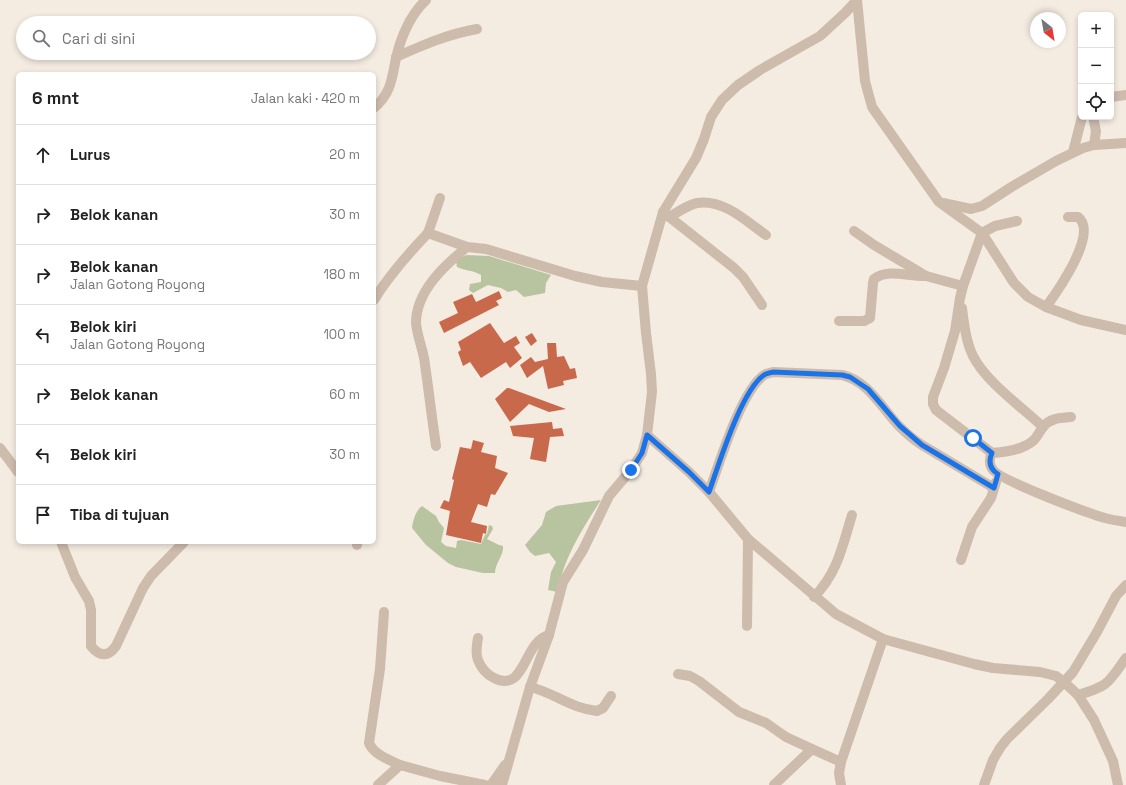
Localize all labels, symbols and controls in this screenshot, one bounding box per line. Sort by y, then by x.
north arrow [1030,12,1066,48]
map controls [1078,12,1114,120]
button: + [1078,12,1114,48]
search box [16,16,376,60]
icon: search [30,27,52,49]
text: Cari di sini [62,29,135,48]
button: − [1078,48,1114,84]
button: locate [1078,84,1114,120]
text: 6 mnt [32,87,79,109]
text: Jalan kaki · 420 m [251,90,360,107]
icon: ahead [32,144,54,166]
text: Lurus [70,145,110,164]
text: 20 m [329,146,360,163]
icon: right [32,204,54,226]
text: Belok kanan [70,205,158,224]
text: 30 m [329,206,360,223]
text: Belok kanan [70,257,158,276]
icon: right [32,264,54,286]
text: 180 m [324,266,360,283]
text: Jalan Gotong Royong [70,276,205,293]
text: Belok kiri [70,317,136,336]
icon: left [32,324,54,346]
text: 100 m [323,326,360,343]
text: Jalan Gotong Royong [70,336,205,353]
icon: right [32,384,54,406]
text: Belok kanan [70,385,158,404]
text: 60 m [329,386,360,403]
route start [964,429,982,447]
icon: left [32,444,54,466]
text: Belok kiri [70,445,136,464]
text: 30 m [329,446,360,463]
route end [622,461,640,479]
icon: arrive [32,504,54,526]
text: Tiba di tujuan [70,505,169,524]

